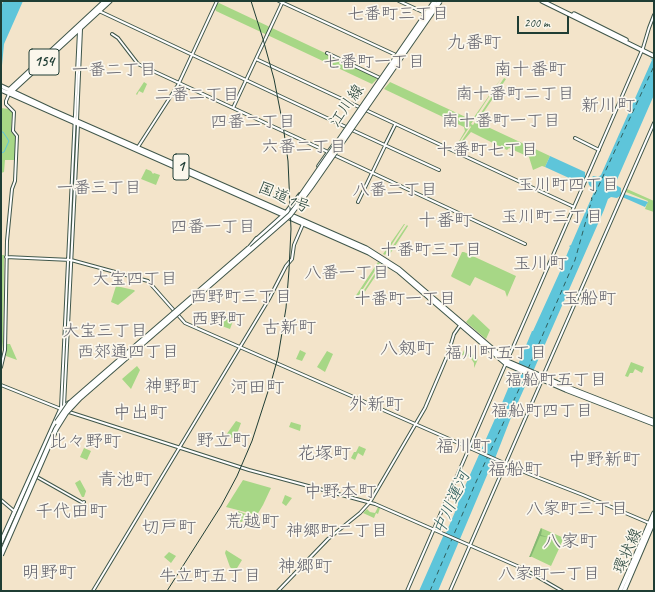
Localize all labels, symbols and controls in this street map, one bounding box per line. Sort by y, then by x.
district label: 七番町三丁目 [347,5,449,25]
scale bar [519,8,571,34]
text: 200 m [524,15,550,31]
district label: 九番町 [447,32,501,54]
road number: 154 [29,49,59,75]
district label: 七番町一丁目 [323,53,425,73]
district label: 南十番町 [494,59,566,81]
district label: 一番二丁目 [72,61,156,81]
street label: 江川線 [325,81,369,131]
district label: 南十番町二丁目 [456,85,574,105]
district label: 二番二丁目 [155,86,239,106]
district label: 新川町 [581,95,635,117]
district label: 南十番町一丁目 [442,112,560,132]
district label: 四番二丁目 [211,113,295,133]
district label: 六番二丁目 [262,138,346,158]
district label: 十番町七丁目 [436,141,538,161]
road number: 1 [173,154,189,180]
district label: 玉川町四丁目 [517,176,619,196]
street label: 国道1号 [255,178,313,218]
district label: 一番三丁目 [57,179,141,199]
district label: 八番二丁目 [353,181,437,201]
district label: 玉川町三丁目 [501,208,603,228]
district label: 十番町 [418,210,472,232]
district label: 四番一丁目 [171,218,255,238]
district label: 十番町三丁目 [380,241,482,261]
district label: 玉川町 [513,253,567,275]
district label: 八番一丁目 [305,264,389,284]
district label: 大宝四丁目 [93,270,177,290]
district label: 西野町三丁目 [190,288,292,308]
district label: 玉船町 [562,288,616,310]
district label: 十番町一丁目 [354,290,456,310]
district label: 西野町 [191,309,245,331]
district label: 古新町 [262,317,316,339]
district label: 大宝三丁目 [63,322,147,342]
district label: 八剱町 [380,338,434,360]
district label: 西郊通四丁目 [77,343,179,363]
district label: 福川町五丁目 [445,344,547,364]
district label: 福船町五丁目 [505,371,607,391]
district label: 神野町 [145,376,199,398]
district label: 河田町 [230,377,284,399]
district label: 外新町 [349,394,403,416]
district label: 中出町 [113,402,167,424]
district label: 福船町四丁目 [491,402,593,422]
district label: 野立町 [196,430,250,452]
district label: 比々野町 [49,431,121,453]
district label: 福川町 [436,436,490,458]
district label: 花塚町 [297,443,351,465]
district label: 中野新町 [568,449,640,471]
district label: 福船町 [488,459,542,481]
water label: 中川運河 [429,468,475,538]
district label: 青池町 [98,469,152,491]
district label: 中野本町 [304,481,376,503]
district label: 八家町三丁目 [526,500,628,520]
district label: 千代田町 [35,501,107,523]
district label: 荒越町 [225,511,279,533]
district label: 切戸町 [142,517,196,539]
district label: 神郷町二丁目 [286,522,388,542]
street label: 環状線 [609,525,647,577]
district label: 八家町 [543,531,597,553]
district label: 神郷町 [278,556,332,578]
district label: 明野町 [22,562,76,584]
district label: 八家町一丁目 [498,565,600,585]
district label: 牛立町五丁目 [159,567,261,587]

